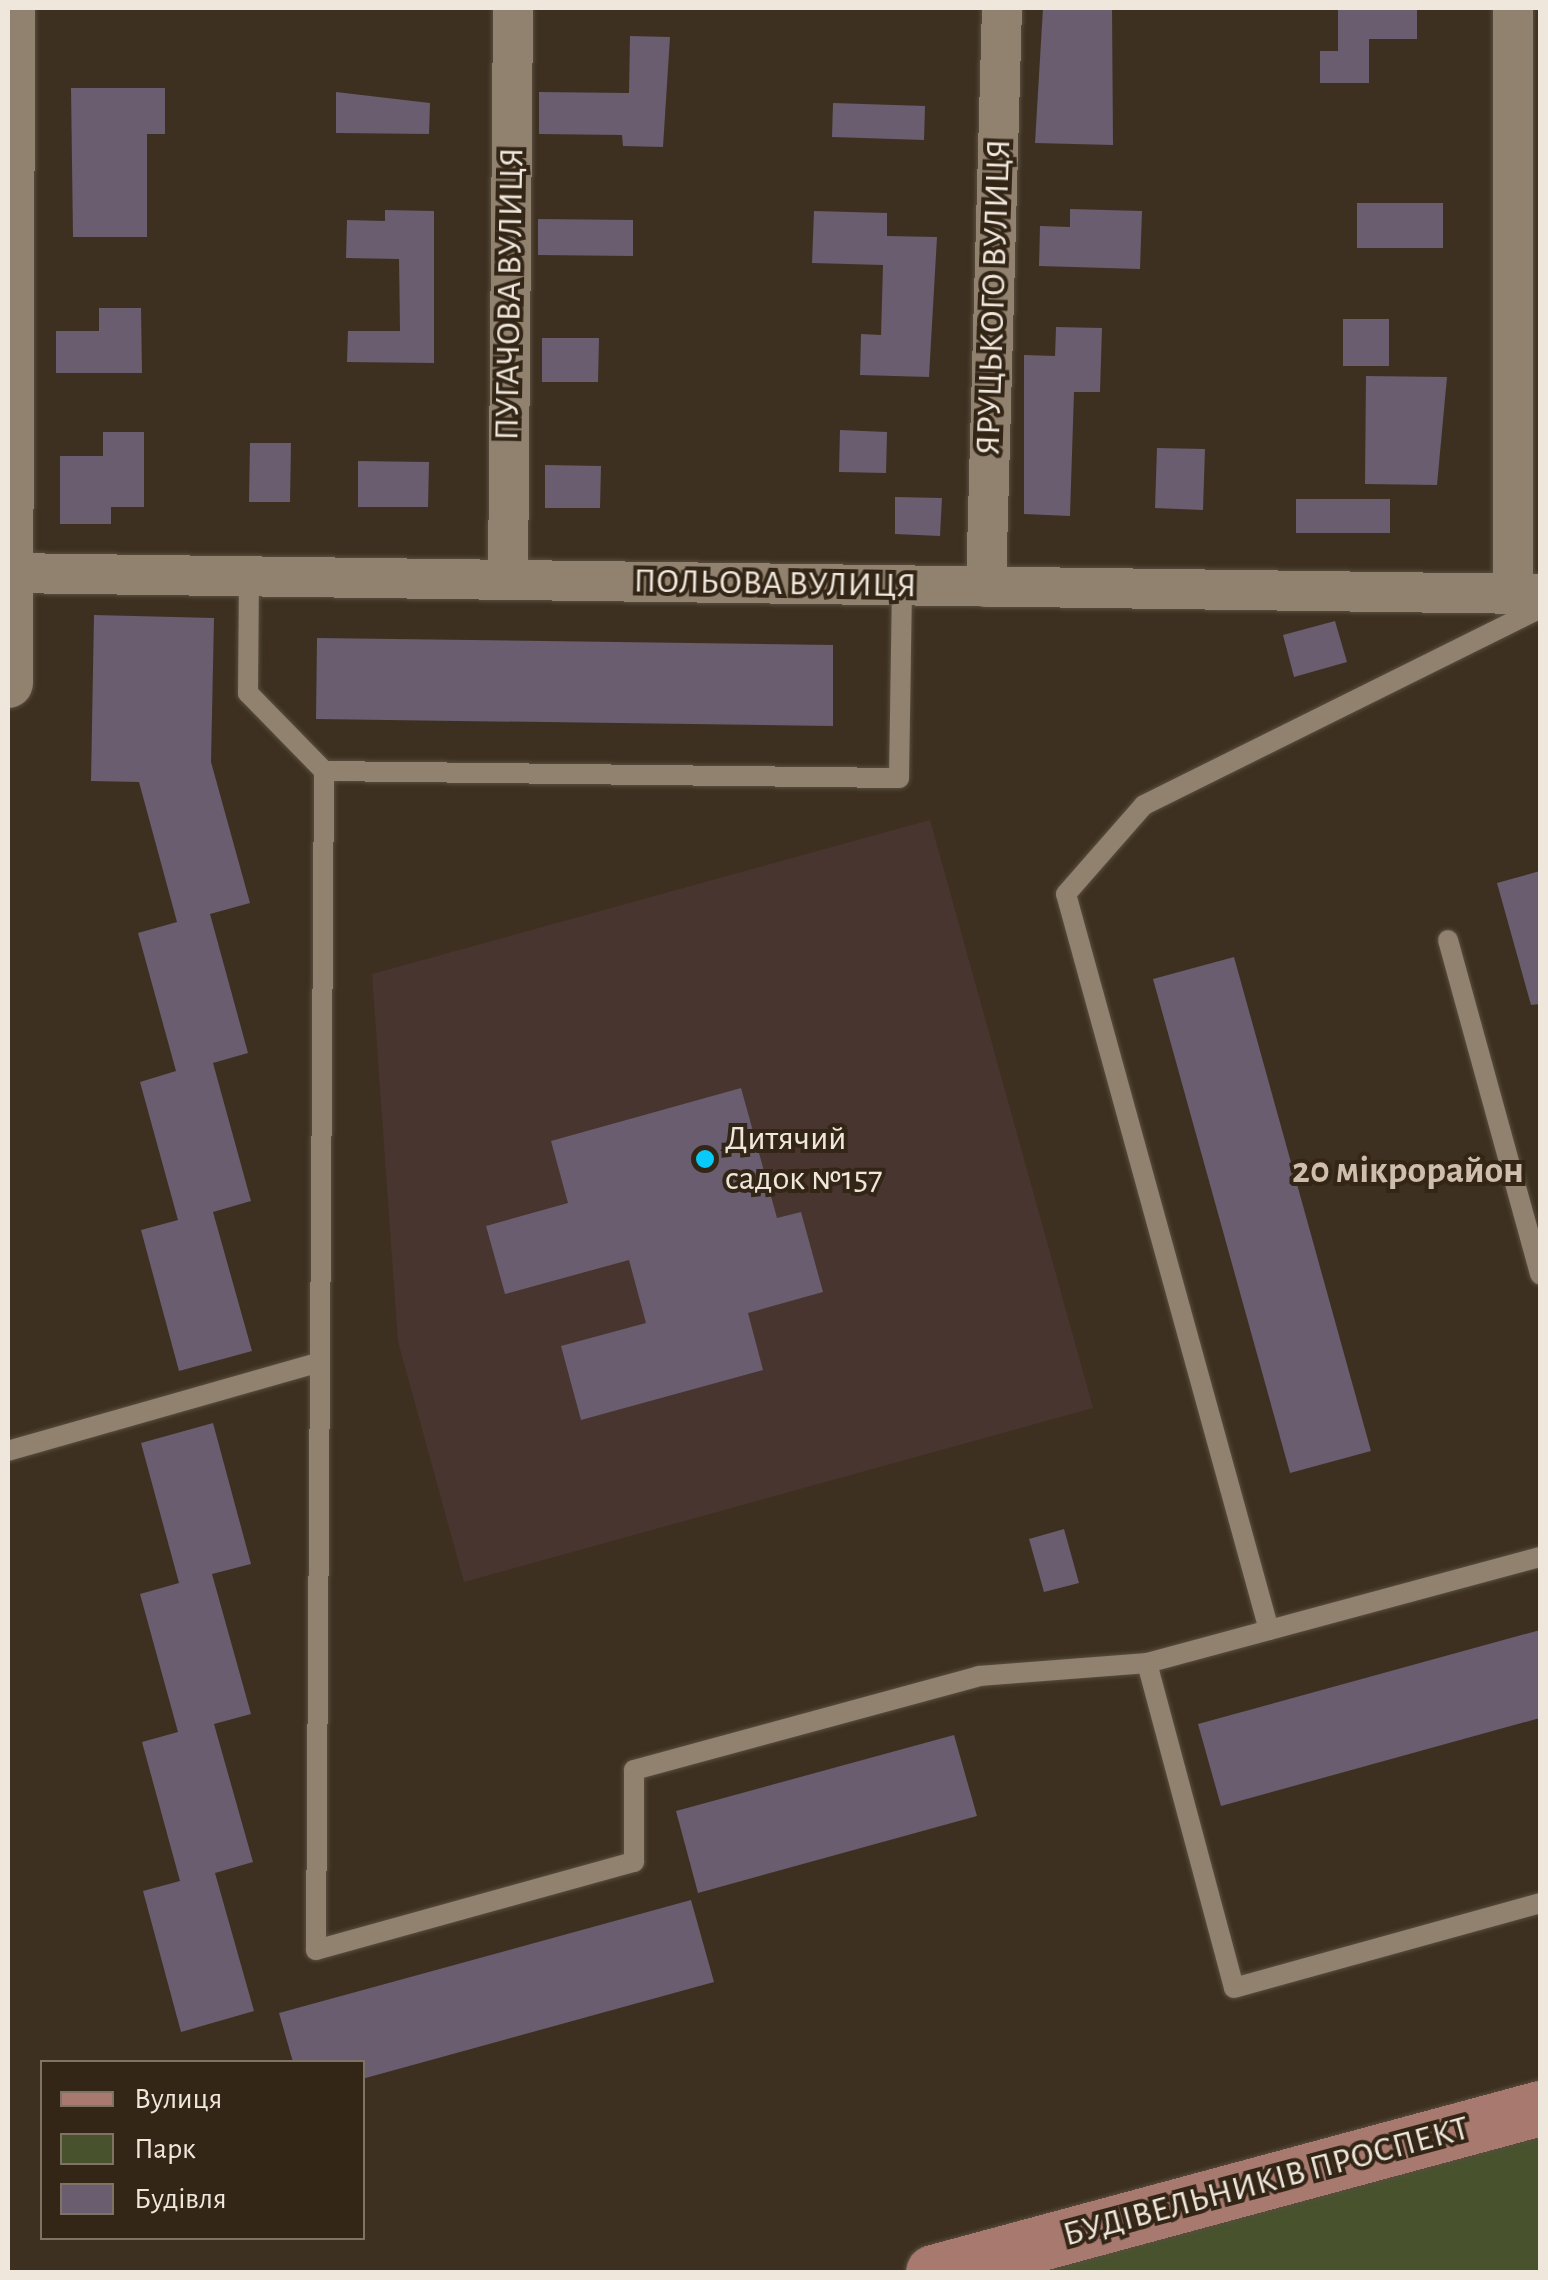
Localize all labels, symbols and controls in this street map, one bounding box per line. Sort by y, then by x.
street label: ЯРУЦЬКОГО ВУЛИЦЯ [967,138,1021,456]
street label: ПУГАЧОВА ВУЛИЦЯ [486,147,534,441]
street label: ПОЛЬОВА ВУЛИЦЯ [633,561,917,607]
place label: Дитячий садок №157 [725,1118,883,1200]
marker: Дитячий садок №157 [694,1148,716,1170]
district label: 20 мікрорайон [1292,1149,1524,1195]
legend [40,2060,365,2240]
text: Вулиця [134,2084,222,2114]
street label: БУДІВЕЛЬНИКІВ ПРОСПЕКТ [1058,2108,1474,2256]
text: Парк [134,2134,196,2164]
text: Будівля [134,2184,227,2214]

